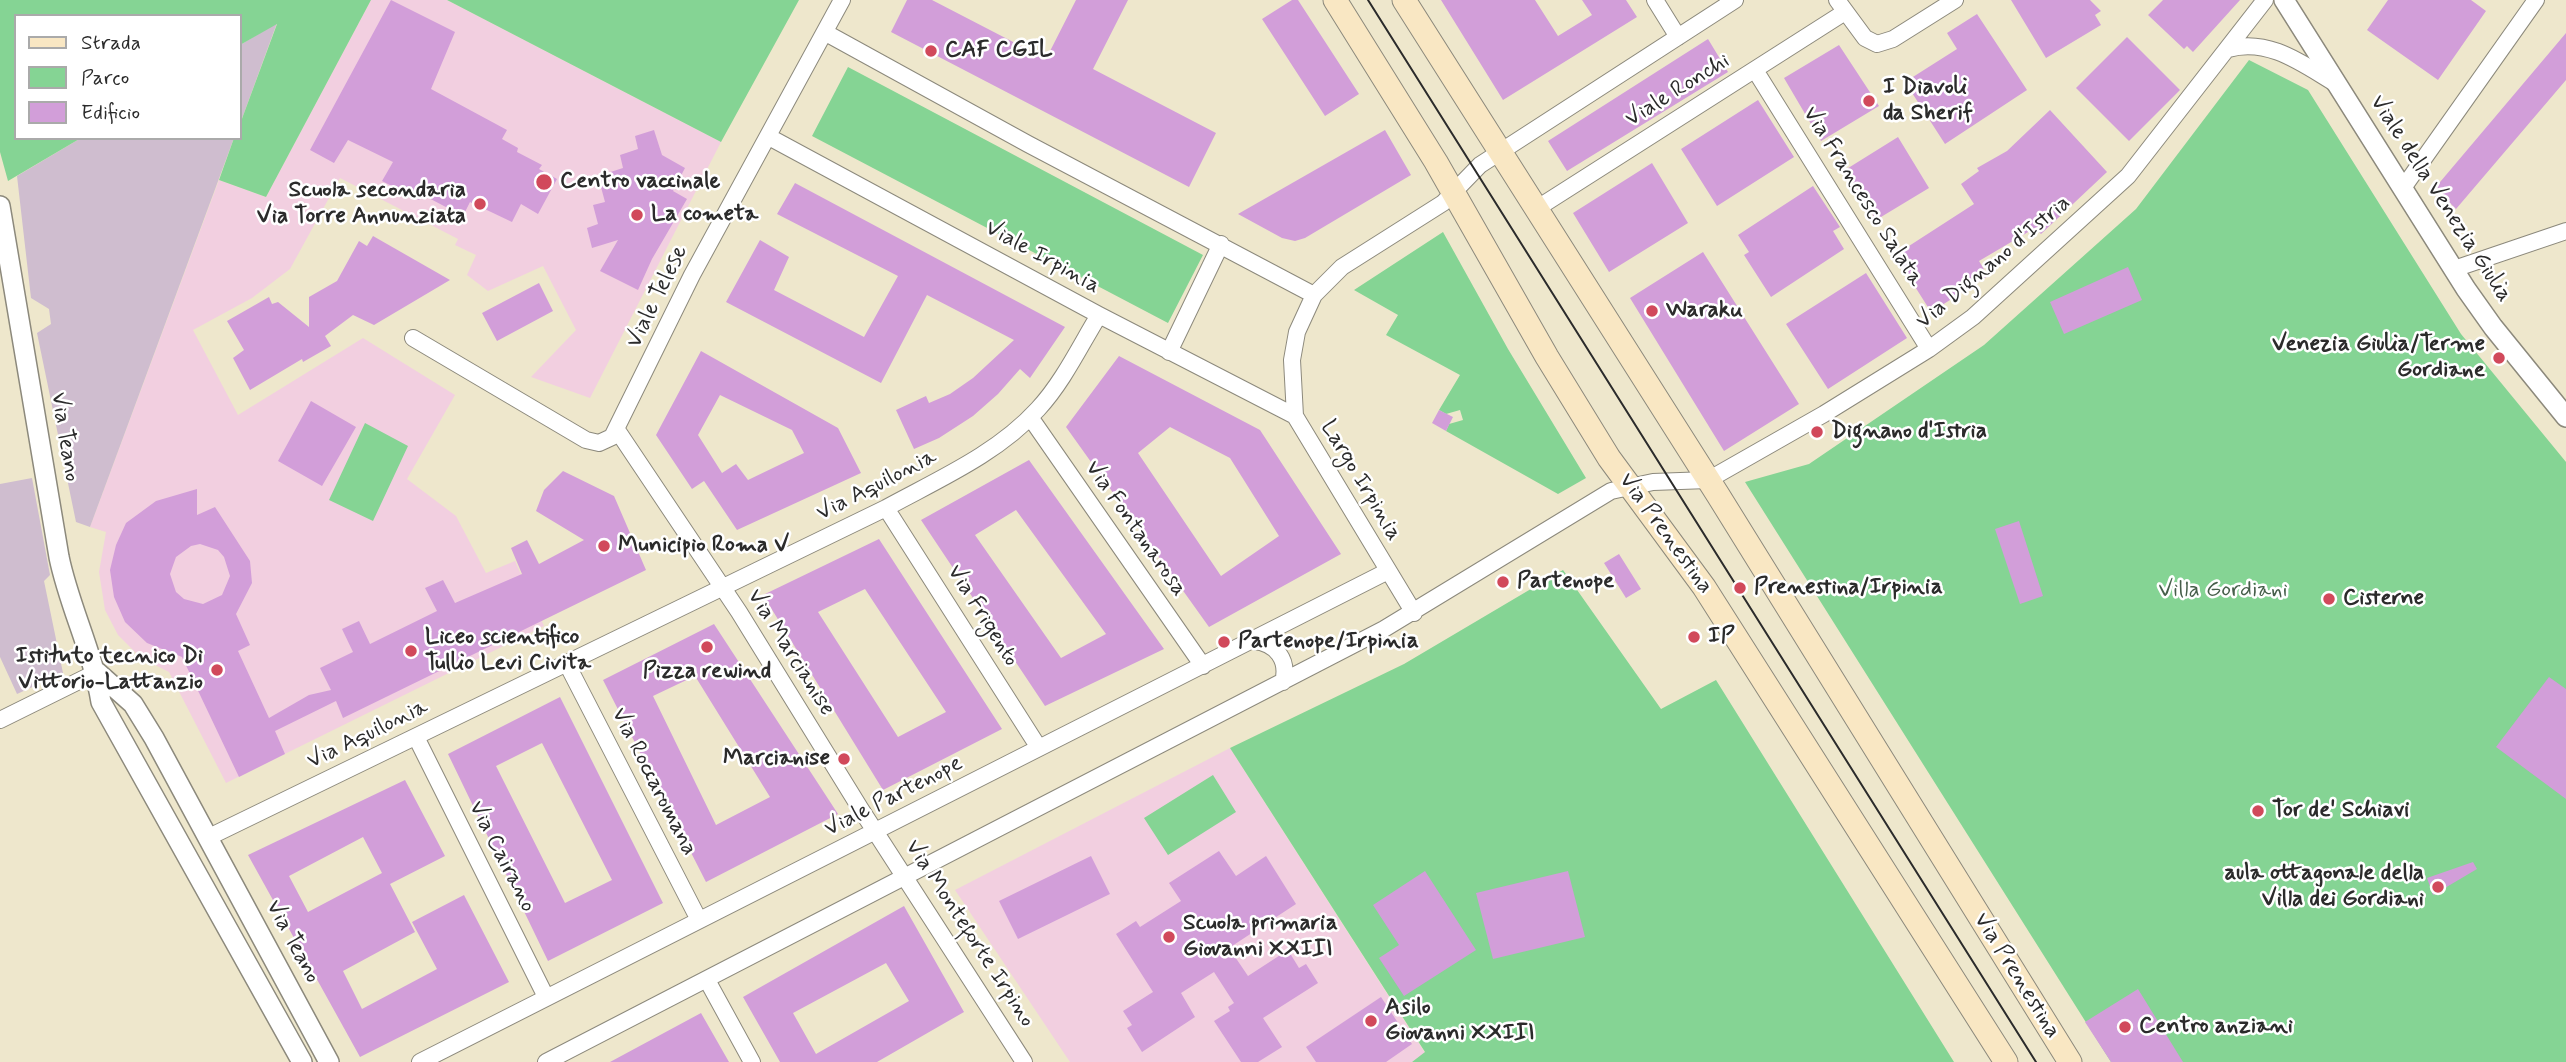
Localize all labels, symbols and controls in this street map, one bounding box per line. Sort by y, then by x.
legend [14,14,242,140]
text: Strada [81,29,141,57]
place label: CAF CGIL [945,37,1053,65]
marker: CAF CGIL [923,43,939,59]
street label: Viale Ronchi [1621,48,1735,134]
text: Parco [81,64,129,92]
place label: I Diavoli da Sherif [1883,74,1973,128]
street label: Viale della Venezia Giulia [2363,90,2517,308]
marker: I Diavoli da Sherif [1861,93,1877,109]
text: Edificio [81,99,140,127]
street label: Via Francesco Salata [1795,102,1929,292]
place label: Centro vaccinale [560,168,720,196]
marker: Centro vaccinale [534,172,554,192]
place label: Scuola secondaria Via Torre Annunziata [257,177,466,231]
street label: Via Dignano d'Istria [1911,190,2077,336]
marker: Scuola secondaria Via Torre Annunziata [472,196,488,212]
place label: La cometa [651,201,758,229]
marker: La cometa [629,207,645,223]
street label: Viale Irpinia [980,215,1104,301]
street label: Viale Telese [621,241,695,353]
place label: Waraku [1666,297,1743,325]
marker: Waraku [1644,303,1660,319]
place label: Venezia Giulia/Terme Gordiane [2272,331,2485,385]
marker: Venezia Giulia/Terme Gordiane [2491,350,2507,366]
street label: Via Teano [43,390,85,484]
street label: Largo Irpinia [1313,416,1407,546]
place label: Dignano d'Istria [1831,418,1987,446]
marker: Dignano d'Istria [1809,424,1825,440]
street label: Via Aquilonia [812,444,942,528]
street label: Via Fontanarosa [1078,456,1192,602]
street label: Via Prenestina [1612,468,1718,600]
place label: Municipio Roma V [618,532,789,560]
marker: Municipio Roma V [596,538,612,554]
street label: Via Frigento [940,560,1024,672]
place label: Partenope [1517,568,1614,596]
marker: Partenope [1495,574,1511,590]
place label: Prenestina/Irpinia [1754,574,1943,602]
park label: Villa Gordiani [2158,577,2288,605]
marker: Prenestina/Irpinia [1732,580,1748,596]
street label: Via Marcianise [740,584,840,722]
place label: Cisterne [2343,585,2424,613]
marker: Cisterne [2321,591,2337,607]
place label: IP [1708,623,1735,651]
place label: Liceo scientifico Tullio Levi Civita [425,624,591,678]
place label: Partenope/Irpinia [1238,628,1419,656]
marker: IP [1686,629,1702,645]
marker: Partenope/Irpinia [1216,634,1232,650]
marker: Pizza rewind [699,639,715,655]
place label: Istituto tecnico Di Vittorio-Lattanzio [16,643,203,697]
marker: Liceo scientifico Tullio Levi Civita [403,643,419,659]
place label: Pizza rewind [643,658,771,686]
marker: Istituto tecnico Di Vittorio-Lattanzio [209,662,225,678]
street label: Via Aquilonia [303,694,433,776]
street label: Via Roccaromana [604,703,702,861]
place label: Marcianise [723,745,830,773]
street label: Viale Partenope [820,750,968,844]
marker: Marcianise [836,751,852,767]
street label: Via Cairano [461,797,541,917]
place label: Tor de' Schiavi [2272,797,2409,825]
marker: Tor de' Schiavi [2250,803,2266,819]
street label: Via Monteforte Irpino [898,835,1040,1033]
place label: aula ottagonale della Villa dei Gordiani [2224,860,2424,914]
marker: aula ottagonale della Villa dei Gordiani [2430,879,2446,895]
street label: Via Teano [259,896,325,988]
street label: Via Prenestina [1966,908,2066,1044]
place label: Scuola primaria Giovanni XXIII [1183,910,1338,964]
marker: Scuola primaria Giovanni XXIII [1161,929,1177,945]
place label: Asilo Giovanni XXIII [1385,994,1535,1048]
marker: Asilo Giovanni XXIII [1363,1013,1379,1029]
place label: Centro anziani [2139,1013,2293,1041]
marker: Centro anziani [2117,1019,2133,1035]

